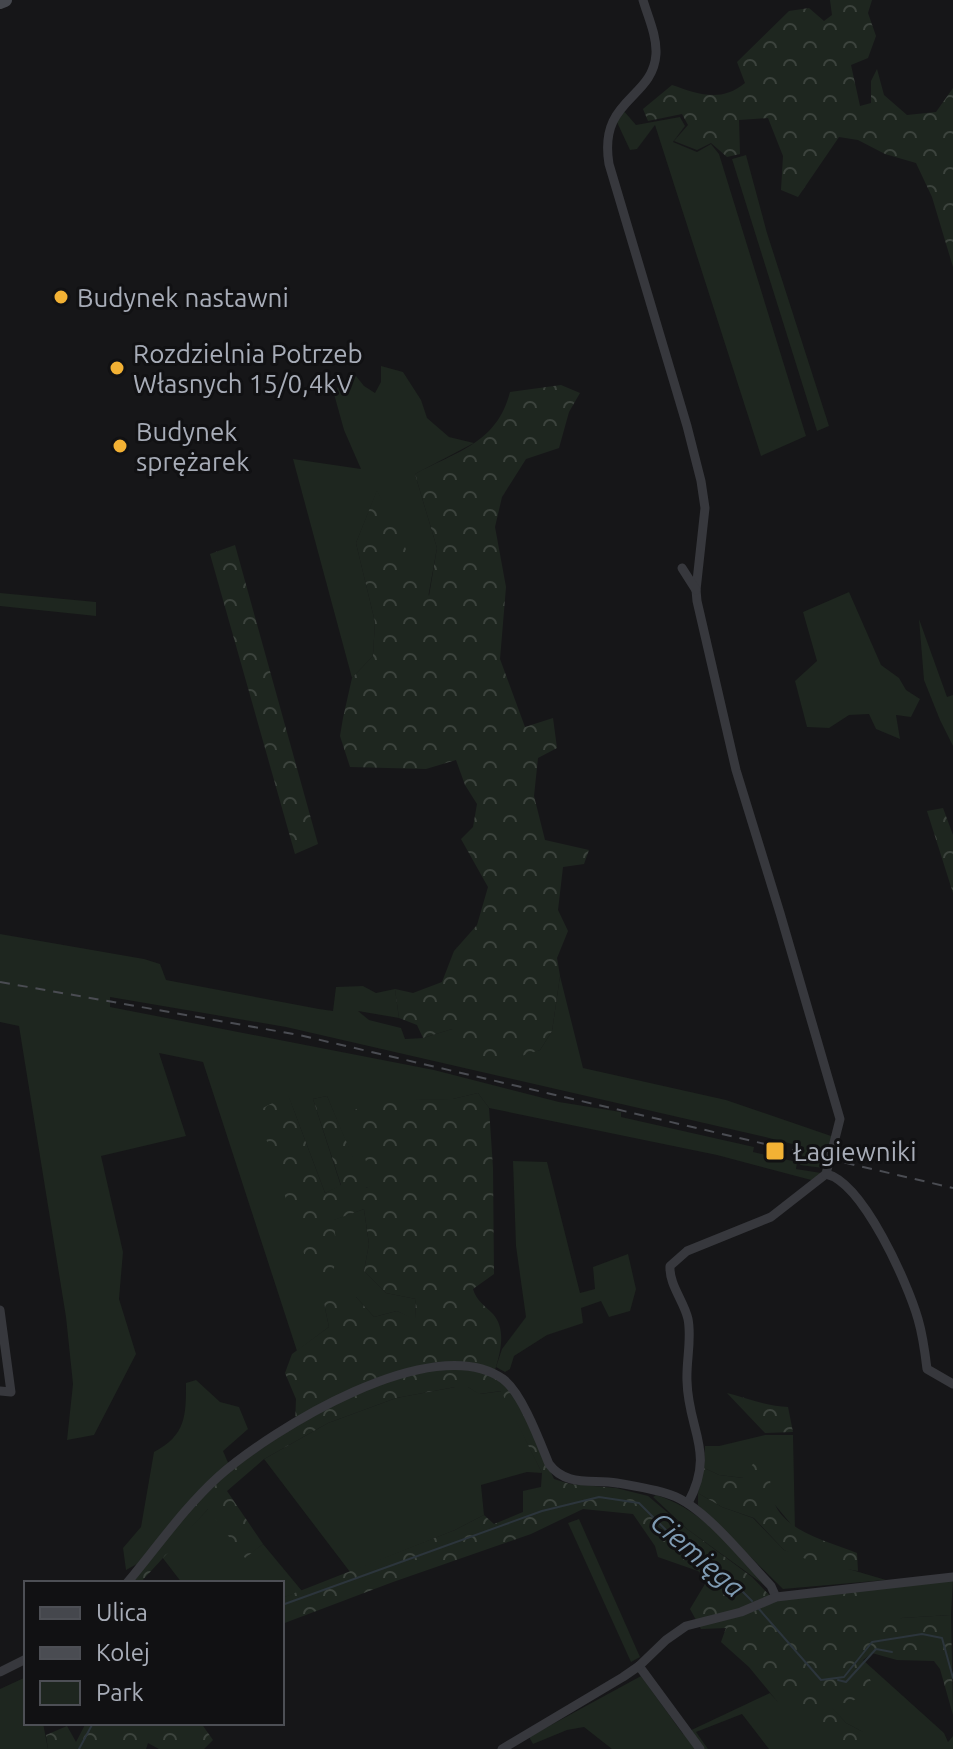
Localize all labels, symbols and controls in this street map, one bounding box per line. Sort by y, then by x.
place label: Budynek nastawni [77,283,289,312]
marker: Budynek nastawni [52,288,70,306]
place label: Rozdzielnia Potrzeb Własnych 15/0,4kV [133,339,363,398]
marker: Rozdzielnia Potrzeb Własnych 15/0,4kV [108,359,126,377]
place label: Budynek sprężarek [136,417,249,476]
marker: Budynek sprężarek [111,437,129,455]
place label: Łagiewniki [793,1137,916,1166]
marker: Łagiewniki [764,1140,786,1162]
water label: Ciemięga [645,1505,751,1603]
legend [24,1581,284,1725]
text: Ulica [96,1599,148,1626]
text: Kolej [96,1639,150,1666]
text: Park [96,1679,144,1706]

